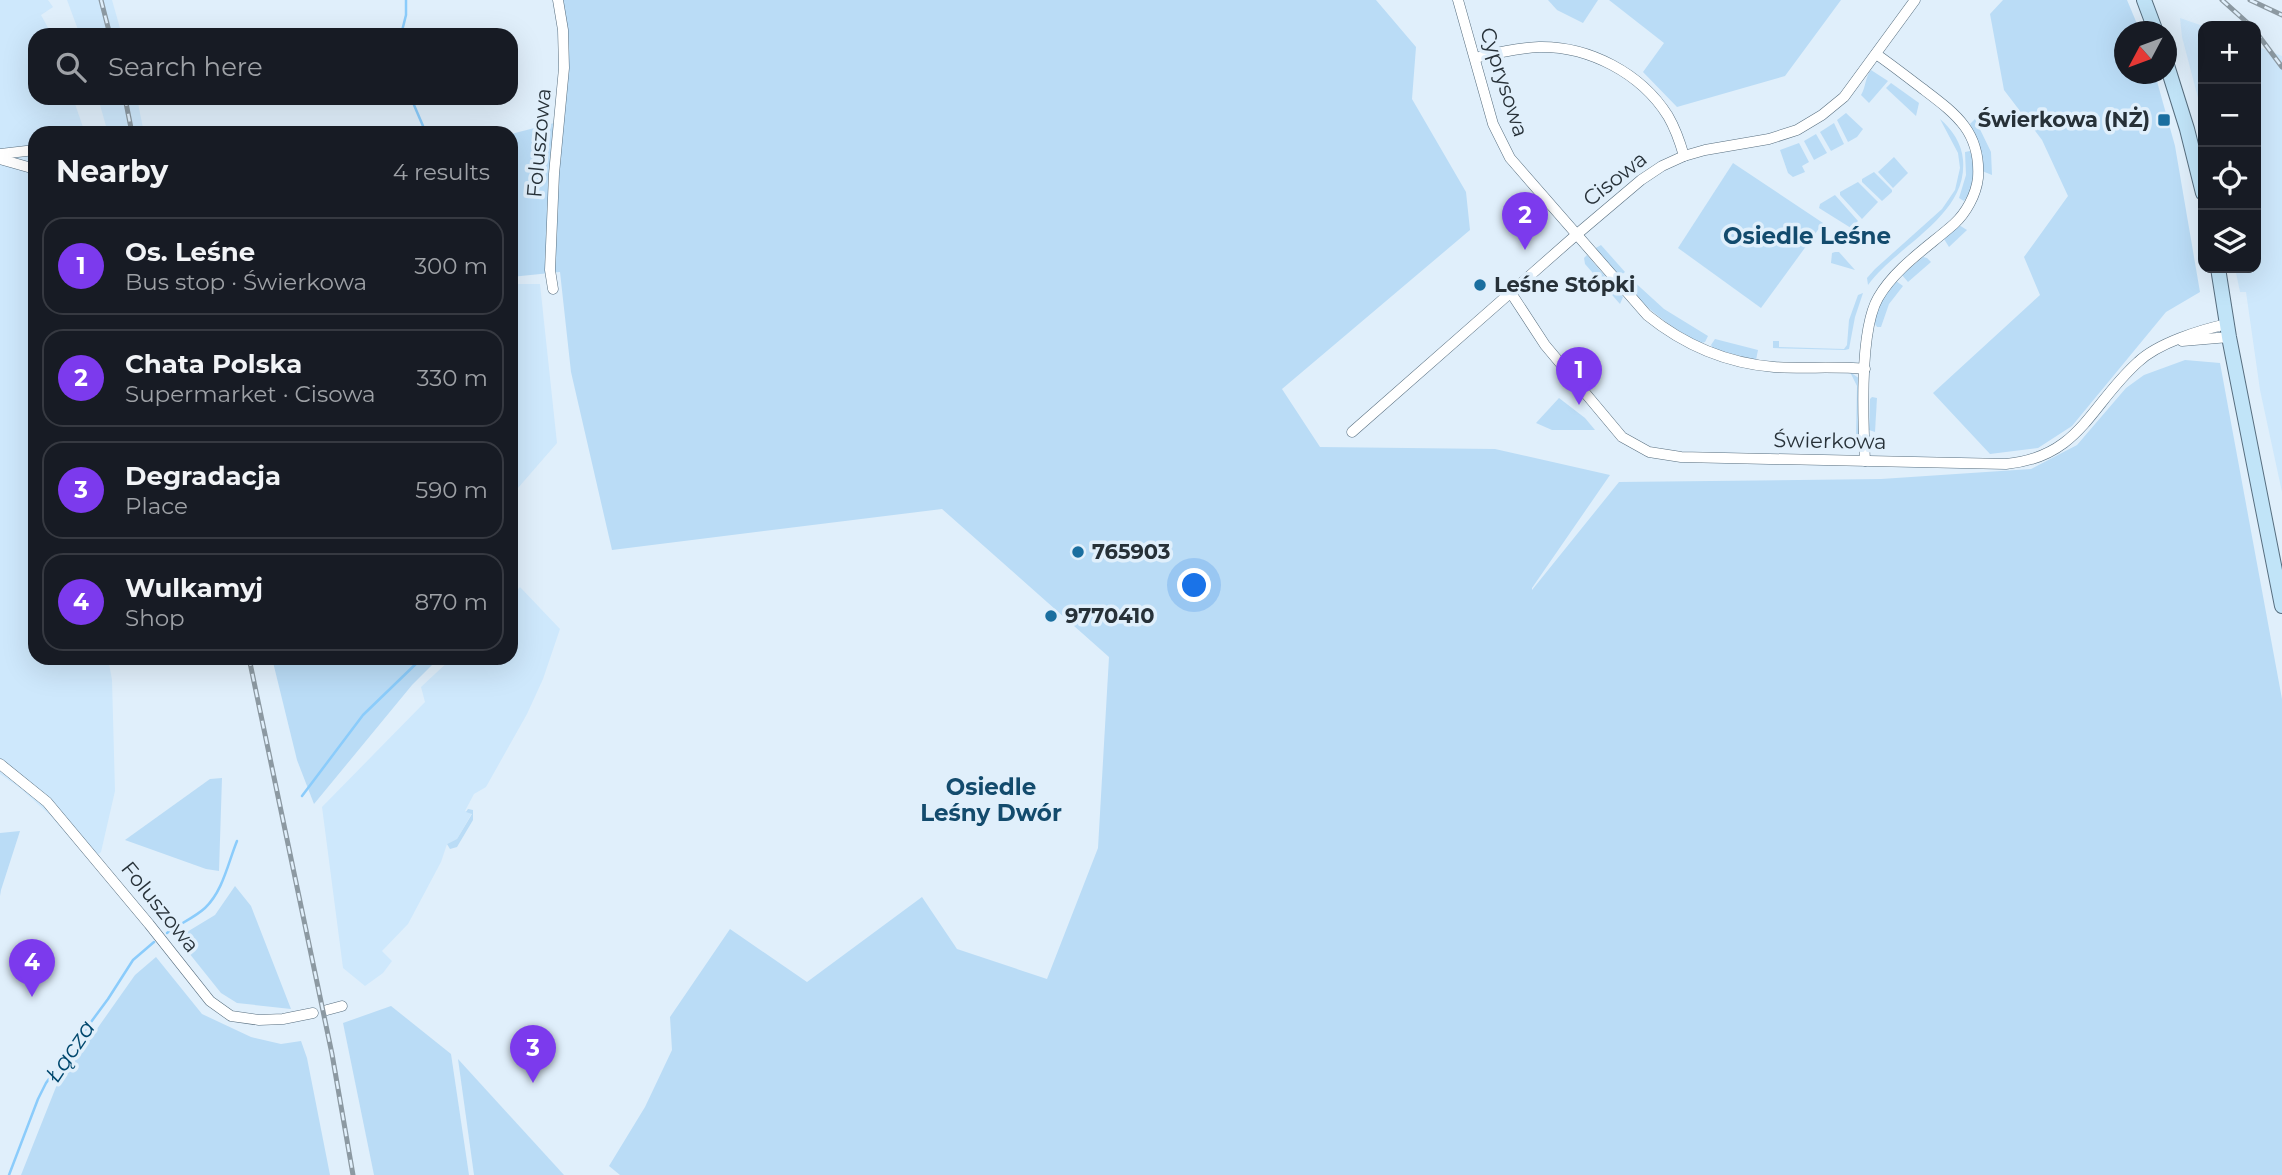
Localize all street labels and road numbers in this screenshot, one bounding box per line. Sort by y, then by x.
street label: Cyprysowa [1475,24,1534,140]
street label: Foluszowa [521,87,556,199]
street label: Cisowa [1578,146,1652,211]
street label: Świerkowa [1773,427,1887,454]
street label: Foluszowa [116,856,205,957]

